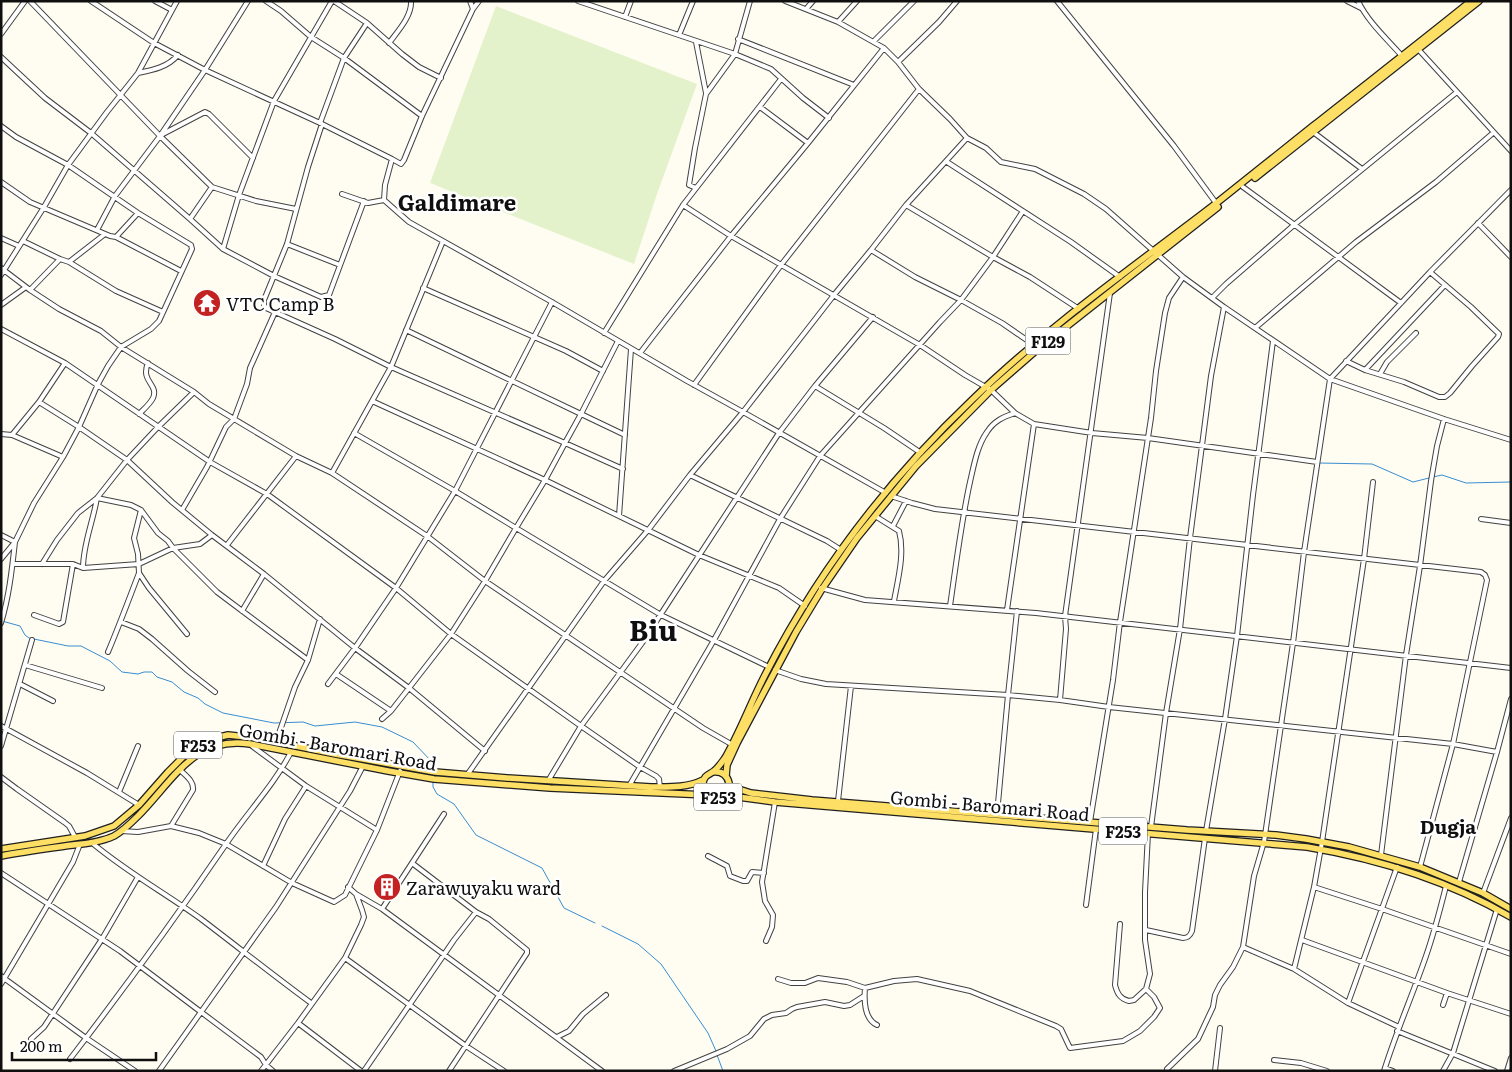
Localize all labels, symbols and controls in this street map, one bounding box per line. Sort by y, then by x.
district label: Galdimare [398,185,516,218]
temple icon: VTC Camp B [192,288,222,318]
place label: VTC Camp B [226,290,334,317]
road number: F129 [1026,328,1070,354]
district label: Biu [629,608,677,650]
street label: Gombi - Baromari Road [237,715,439,777]
road number: F253 [174,732,222,758]
street label: Gombi - Baromari Road [889,783,1091,827]
road number: F253 [694,784,742,810]
district label: Dugja [1420,812,1476,840]
road number: F253 [1099,818,1147,844]
building icon: Zarawuyaku ward [372,872,402,902]
place label: Zarawuyaku ward [406,874,561,901]
scale bar [12,1030,156,1062]
text: 200 m [20,1034,63,1057]

